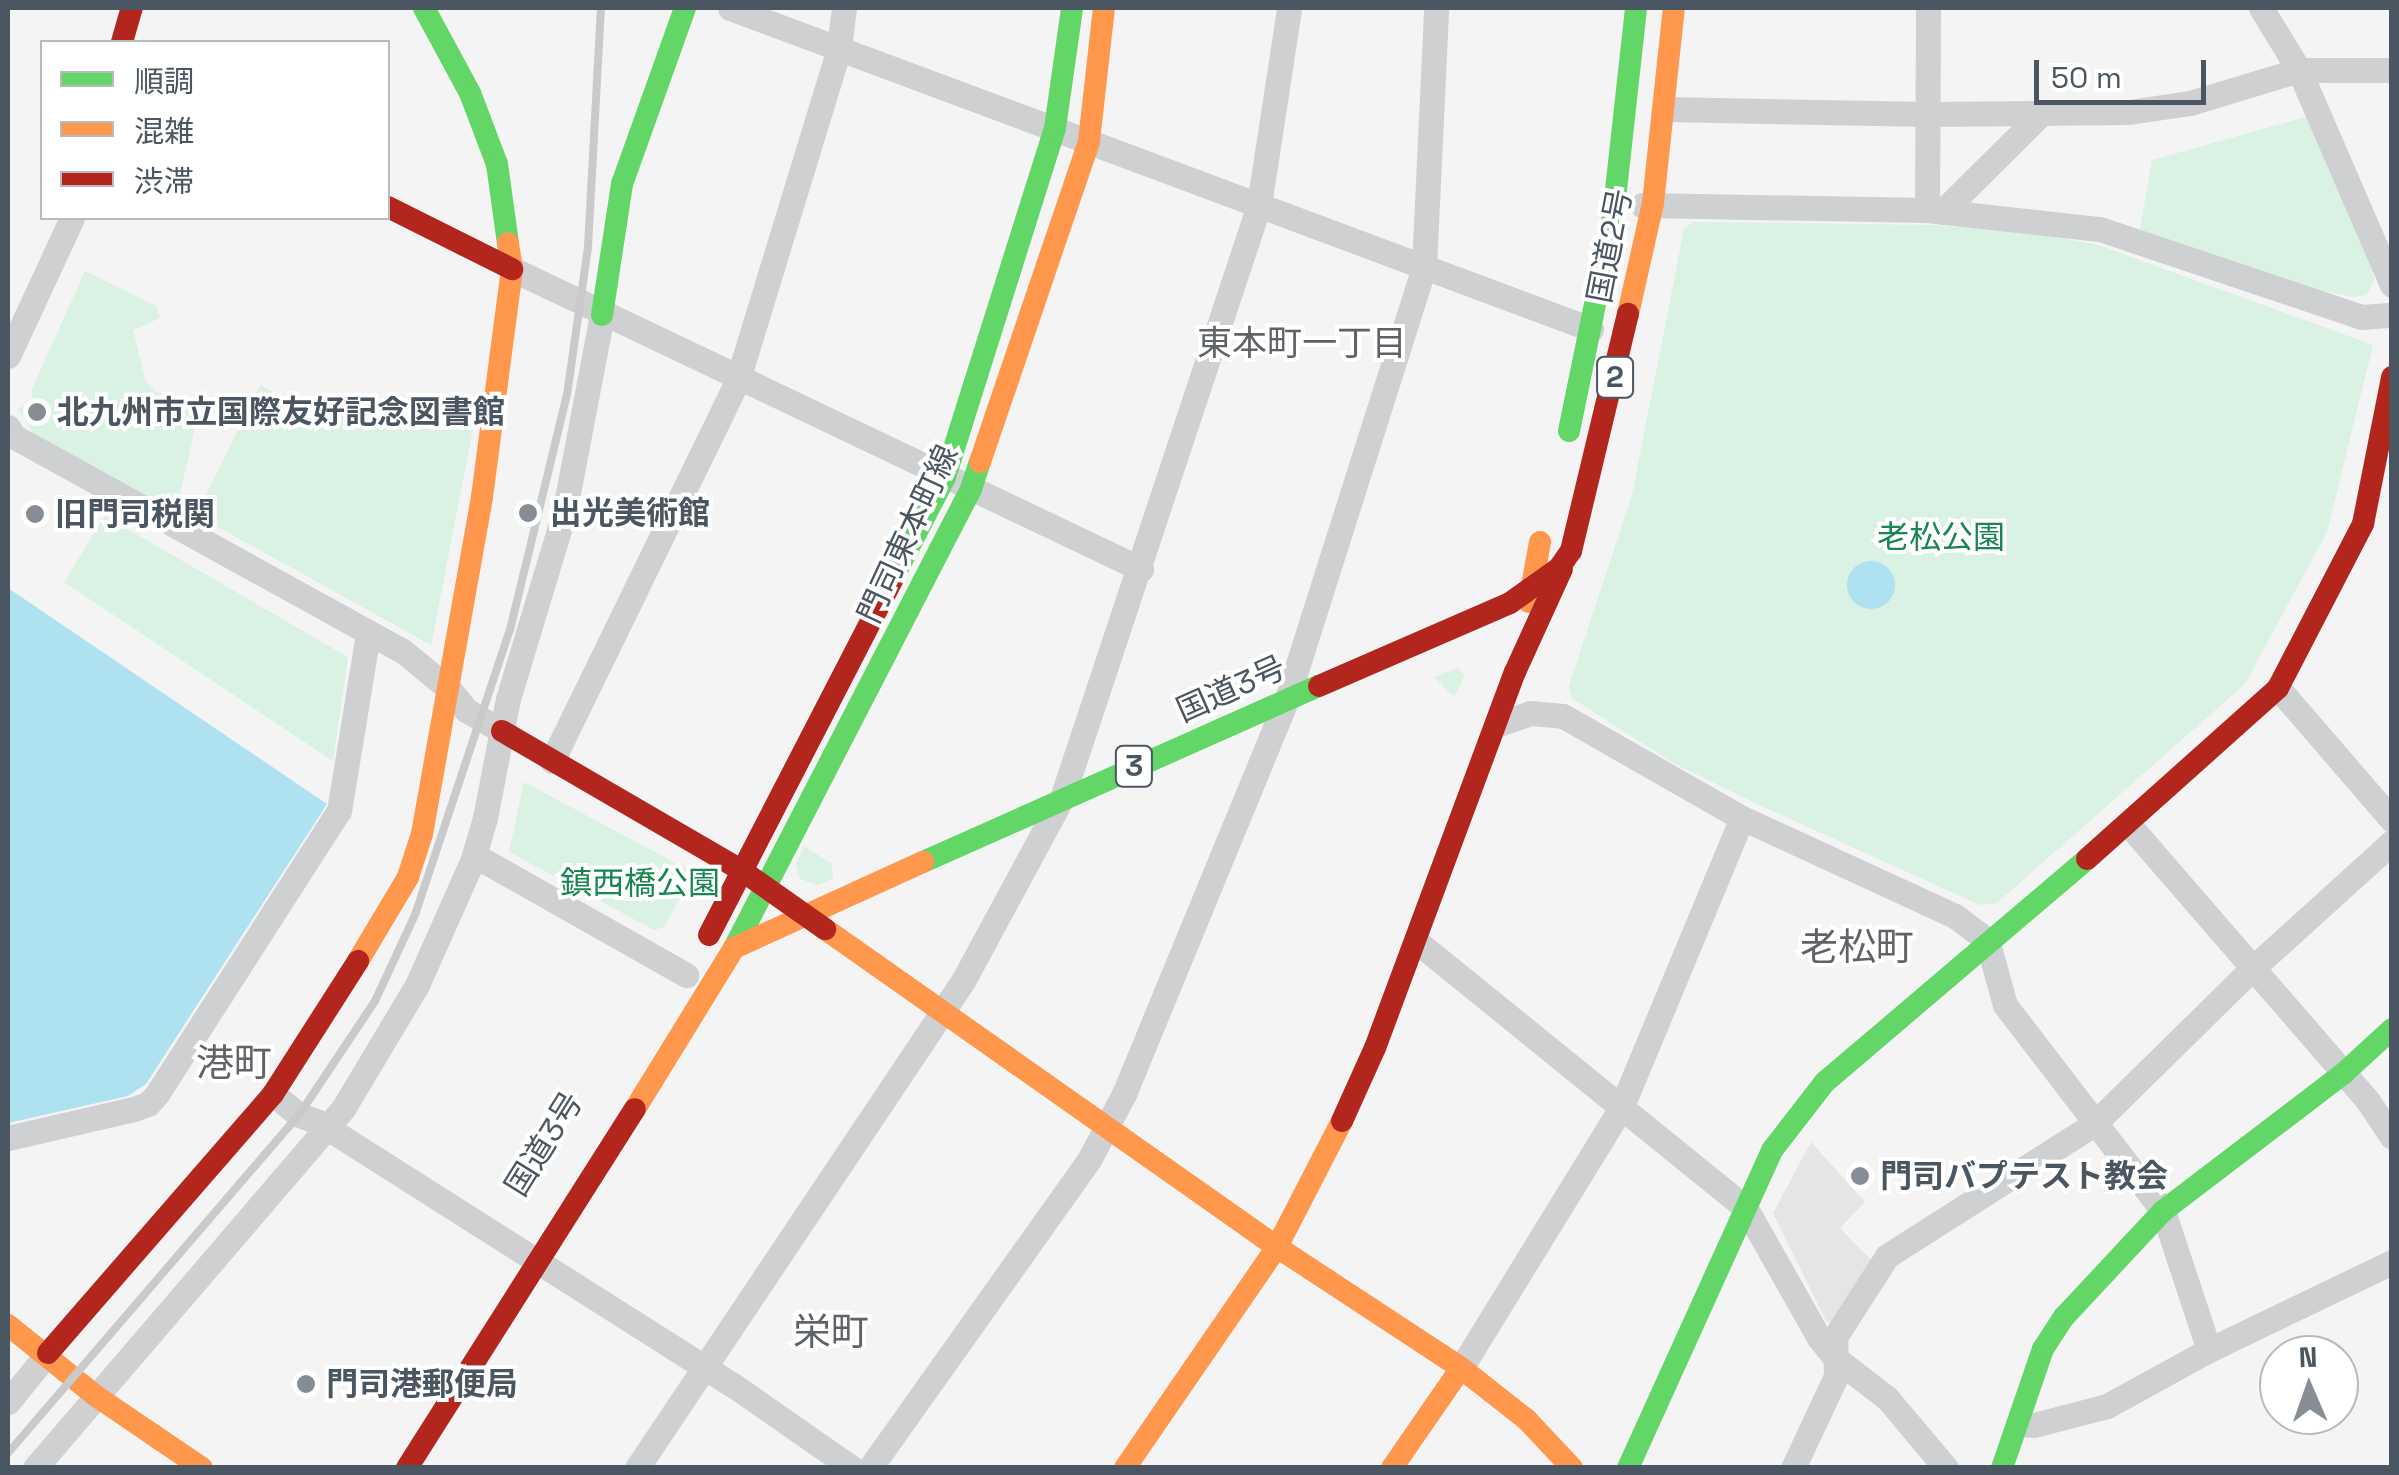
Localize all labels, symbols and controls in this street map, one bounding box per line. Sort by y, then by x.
legend [40,40,390,220]
scale bar [2039,40,2212,102]
text: 50 m [2051,58,2122,97]
text: 順調 [134,62,194,101]
text: 混雑 [134,112,194,151]
text: 渋滞 [134,162,194,201]
street label: 国道2号 [1580,186,1640,306]
district label: 東本町一丁目 [1197,322,1407,364]
road number: 2 [1595,352,1635,402]
place label: 北九州市立国際友好記念図書館 [57,393,505,431]
marker: 北九州市立国際友好記念図書館 [26,401,48,423]
street label: 門司東本町線 [850,439,966,629]
place label: 出光美術館 [550,494,710,532]
place label: 旧門司税関 [55,495,215,533]
marker: 出光美術館 [515,500,541,526]
marker: 旧門司税関 [24,503,46,525]
park label: 老松公園 [1877,518,2005,556]
street label: 国道3号 [1171,648,1291,730]
road number: 3 [1114,741,1154,791]
park label: 鎮西橋公園 [560,864,720,902]
district label: 老松町 [1800,925,1914,971]
district label: 港町 [196,1041,272,1087]
street label: 国道3号 [497,1085,591,1203]
place label: 門司バプテスト教会 [1880,1157,2168,1195]
marker: 門司バプテスト教会 [1849,1165,1871,1187]
district label: 栄町 [793,1310,869,1356]
north arrow [2259,1335,2359,1435]
text: N [2298,1339,2318,1375]
place label: 門司港郵便局 [326,1365,518,1403]
marker: 門司港郵便局 [295,1373,317,1395]

